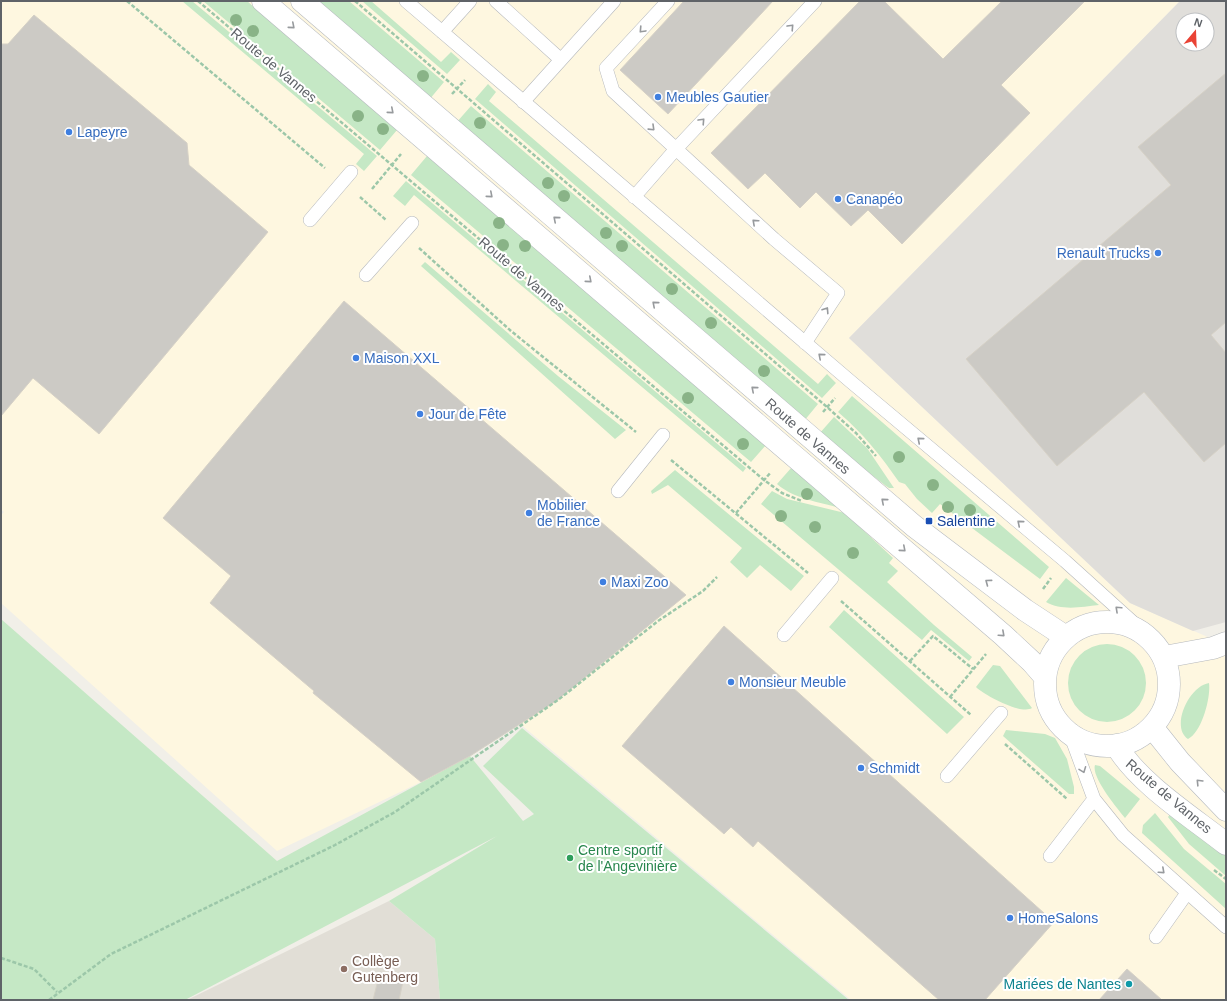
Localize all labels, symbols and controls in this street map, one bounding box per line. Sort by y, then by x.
north arrow [1175,12,1215,52]
text: N [1193,16,1204,30]
one-way arrow [288,22,295,29]
street label: Route de Vannes [228,24,320,106]
one-way arrow [786,24,794,32]
one-way arrow [640,25,647,32]
place label: Meubles Gautier [666,89,769,105]
marker: Meubles Gautier [653,92,663,102]
one-way arrow [386,106,394,113]
one-way arrow [697,118,704,126]
one-way arrow [647,123,655,131]
place label: Lapeyre [77,124,128,140]
marker: Lapeyre [64,127,74,137]
one-way arrow [485,191,492,198]
place label: Canapéo [846,191,903,207]
marker: Canapéo [833,194,843,204]
one-way arrow [554,217,561,224]
one-way arrow [752,220,760,227]
street label: Route de Vannes [476,233,568,315]
place label: Renault Trucks [1057,245,1150,261]
marker: Renault Trucks [1153,248,1163,258]
one-way arrow [584,275,591,282]
one-way arrow [652,301,660,309]
one-way arrow [821,307,829,314]
place label: Maison XXL [364,350,440,366]
marker: Maison XXL [351,353,361,363]
one-way arrow [818,354,825,361]
one-way arrow [751,386,758,393]
street label: Route de Vannes [762,395,854,477]
place label: Jour de Fête [428,406,507,422]
marker: Jour de Fête [415,409,425,419]
one-way arrow [918,437,925,444]
place label: Mobilier de France [537,497,600,529]
one-way arrow [881,498,889,505]
marker: Mobilier de France [524,508,534,518]
place label: Salentine [937,513,996,529]
marker: Salentine [924,516,934,526]
one-way arrow [1018,521,1025,528]
one-way arrow [899,544,906,551]
place label: Maxi Zoo [611,574,669,590]
marker: Maxi Zoo [598,577,608,587]
one-way arrow [986,580,993,587]
one-way arrow [1115,606,1123,614]
one-way arrow [997,629,1005,636]
place label: Monsieur Meuble [739,674,847,690]
marker: Monsieur Meuble [726,677,736,687]
street label: Route de Vannes [1123,755,1215,837]
place label: Schmidt [869,760,920,776]
marker: Schmidt [856,763,866,773]
one-way arrow [1079,767,1087,774]
one-way arrow [1196,779,1204,787]
place label: Centre sportif de l'Angevinière [578,842,677,874]
marker: Centre sportif de l'Angevinière [565,853,575,863]
one-way arrow [1157,866,1165,873]
place label: HomeSalons [1018,910,1098,926]
marker: HomeSalons [1005,913,1015,923]
place label: Collège Gutenberg [352,953,418,985]
marker: Collège Gutenberg [339,964,349,974]
place label: Mariées de Nantes [1003,976,1121,992]
marker: Mariées de Nantes [1124,979,1134,989]

